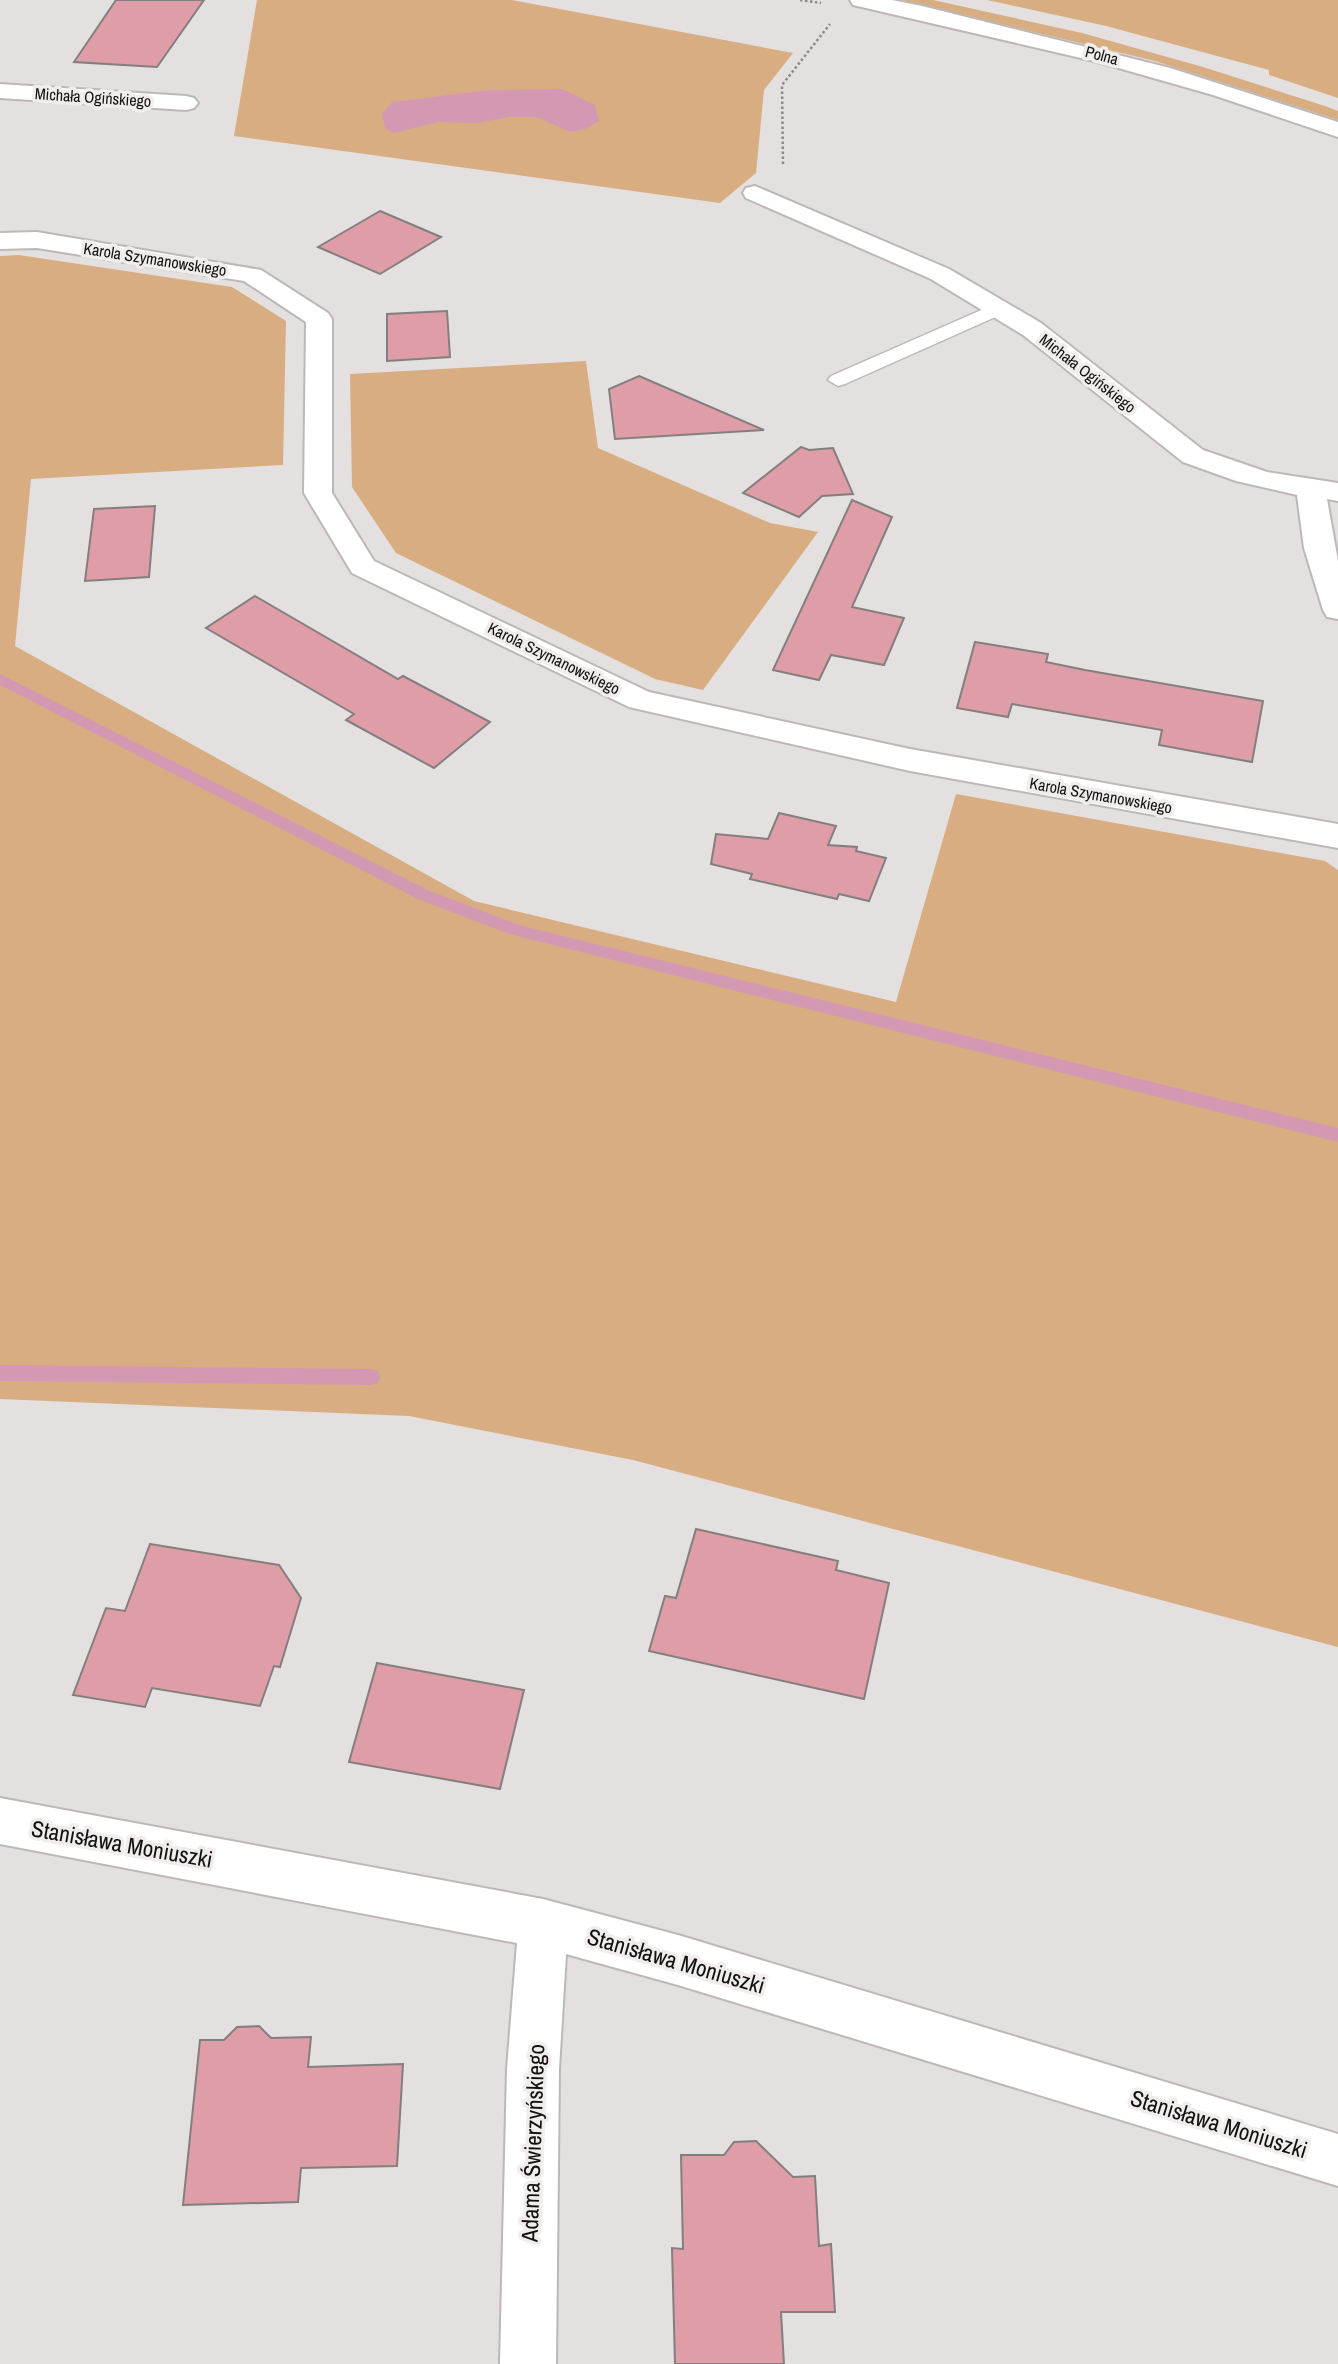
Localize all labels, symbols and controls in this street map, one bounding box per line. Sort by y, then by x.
street label: Polna [1083,40,1122,70]
street label: Michała Ogińskiego [34,82,152,112]
street label: Karola Szymanowskiego [82,237,228,281]
street label: Michała Ogińskiego [1035,328,1141,418]
street label: Karola Szymanowskiego [484,616,624,700]
street label: Karola Szymanowskiego [1028,772,1174,818]
street label: Stanisława Moniuszki [29,1812,215,1875]
street label: Stanisława Moniuszki [584,1920,769,2001]
street label: Adama Świerzyńskiego [514,2043,551,2244]
street label: Stanisława Moniuszki [1127,2082,1311,2165]

